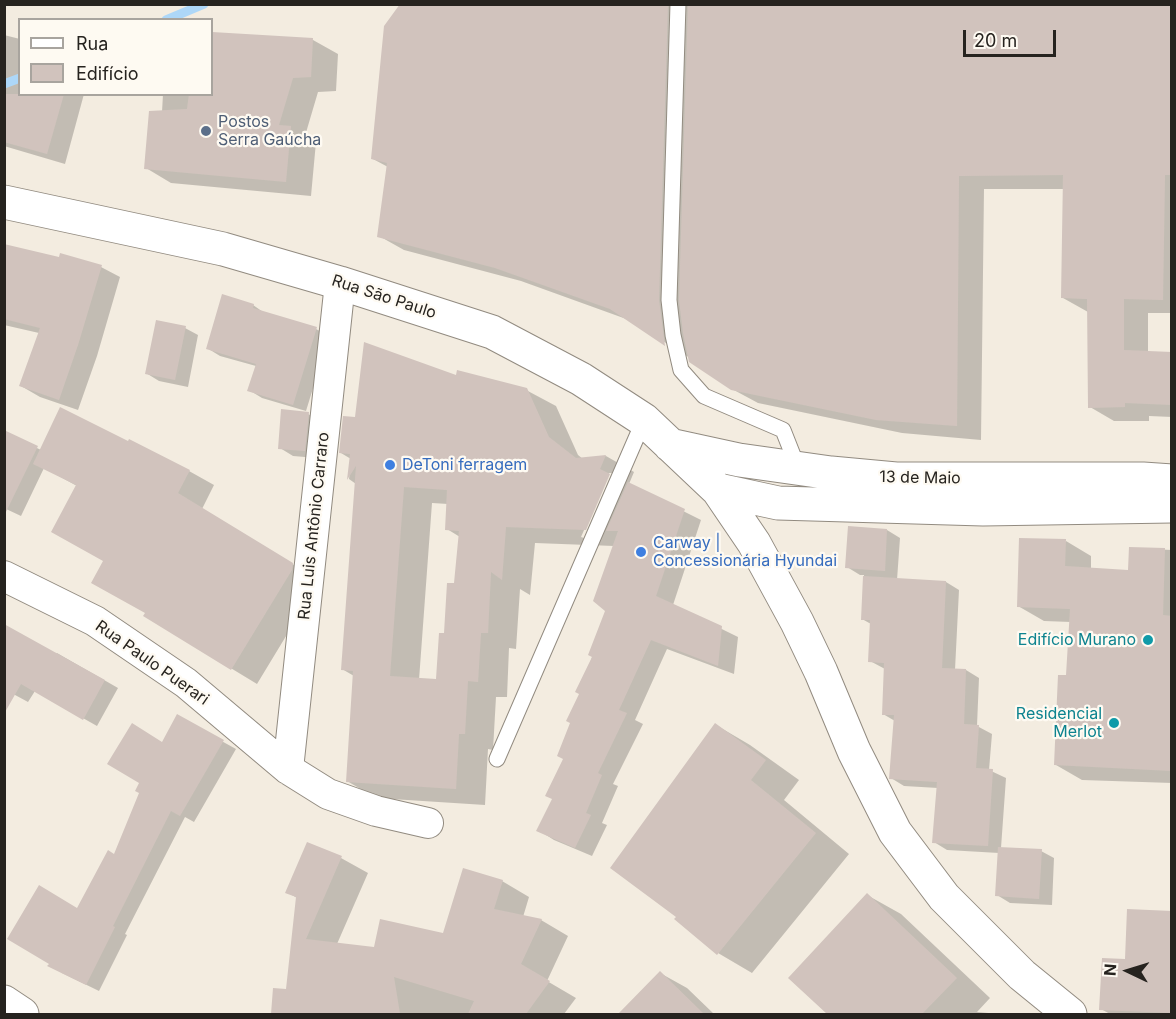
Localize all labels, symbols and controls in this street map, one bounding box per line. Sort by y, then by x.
legend [18,18,213,96]
scale bar [966,18,1059,56]
text: 20 m [974,30,1017,51]
text: Rua [76,33,108,54]
text: Edifício [76,63,139,84]
place label: Postos Serra Gaúcha [218,112,321,150]
marker: Postos Serra Gaúcha [199,124,213,138]
street label: Rua São Paulo [329,271,439,323]
street label: Rua Luis Antônio Carraro [295,431,333,621]
place label: DeToni ferragem [402,455,527,475]
marker: DeToni ferragem [383,458,397,472]
street label: 13 de Maio [879,468,961,488]
place label: Carway | Concessionária Hyundai [653,533,837,571]
marker: Carway | Concessionária Hyundai [634,545,648,559]
street label: Rua Paulo Puerari [92,617,212,709]
place label: Edifício Murano [1018,630,1136,650]
marker: Edifício Murano [1141,633,1155,647]
place label: Residencial Merlot [1016,704,1102,742]
marker: Residencial Merlot [1107,716,1121,730]
north arrow [1098,941,1158,1001]
text: N [1100,963,1120,977]

